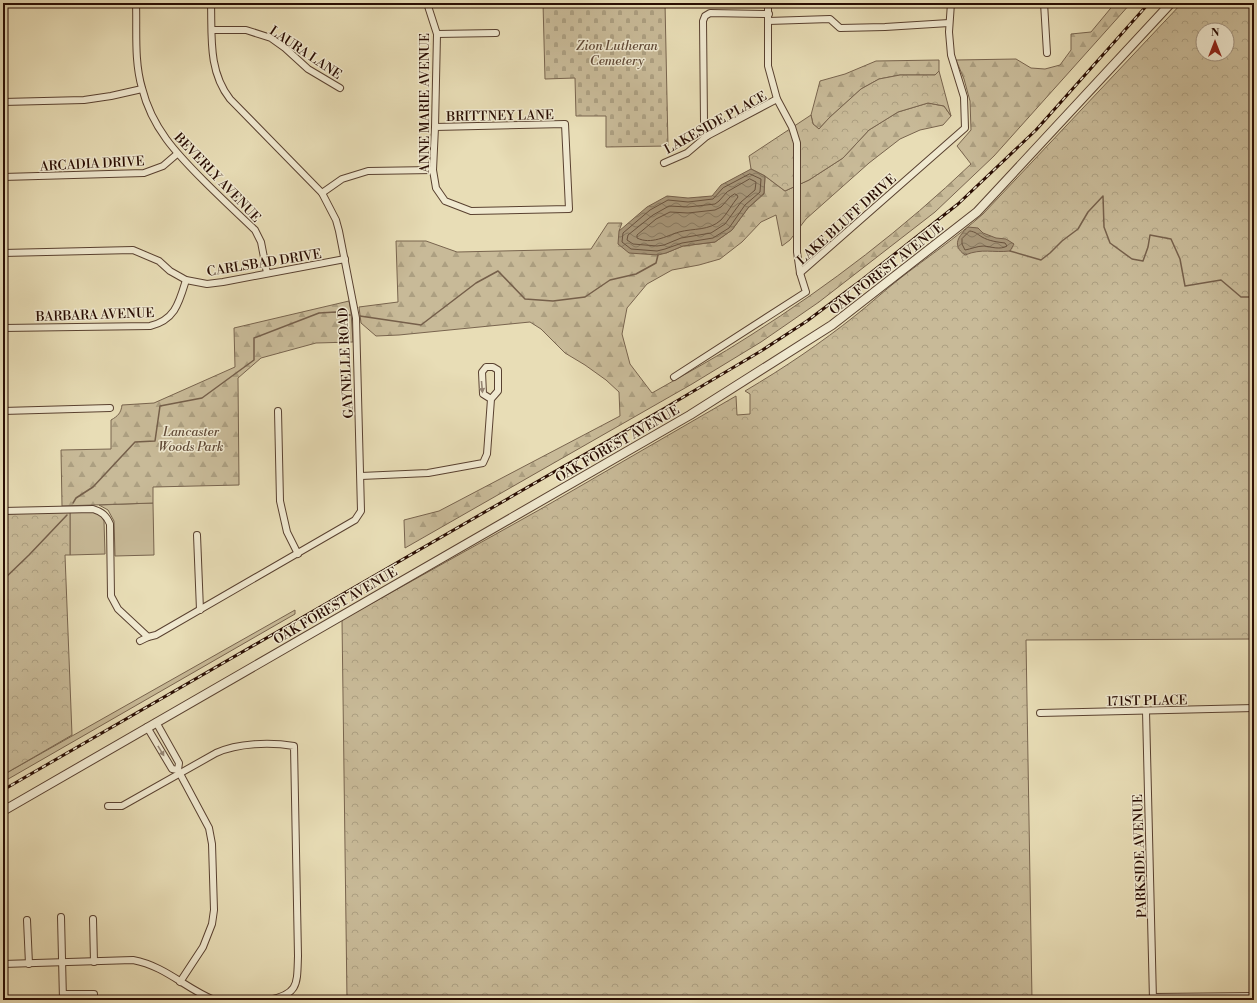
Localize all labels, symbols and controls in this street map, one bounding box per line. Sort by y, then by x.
north arrow [1195,22,1235,62]
street label: LAURA LANE [266,23,345,83]
text: N [1211,26,1220,40]
street label: ANNE MARIE AVENUE [417,33,433,174]
park label: Zion Lutheran Cemetery [576,38,659,69]
street label: LAKESIDE PLACE [661,88,770,158]
street label: BRITTNEY LANE [445,107,554,125]
street label: BEVERLY AVENUE [170,129,264,226]
street label: ARCADIA DRIVE [38,153,145,175]
street label: LAKE BLUFF DRIVE [794,171,900,269]
street label: OAK FOREST AVENUE [826,219,947,318]
street label: CARLSBAD DRIVE [206,246,323,280]
street label: BARBARA AVENUE [34,305,155,325]
street label: GAYNELLE ROAD [335,307,357,419]
one-way arrow [479,381,486,394]
street label: OAK FOREST AVENUE [553,402,682,486]
park label: Lancaster Woods Park [158,424,224,455]
street label: OAK FOREST AVENUE [271,564,400,648]
street label: 171ST PLACE [1106,692,1188,710]
one-way arrow [158,745,165,757]
street label: PARKSIDE AVENUE [1130,794,1150,918]

